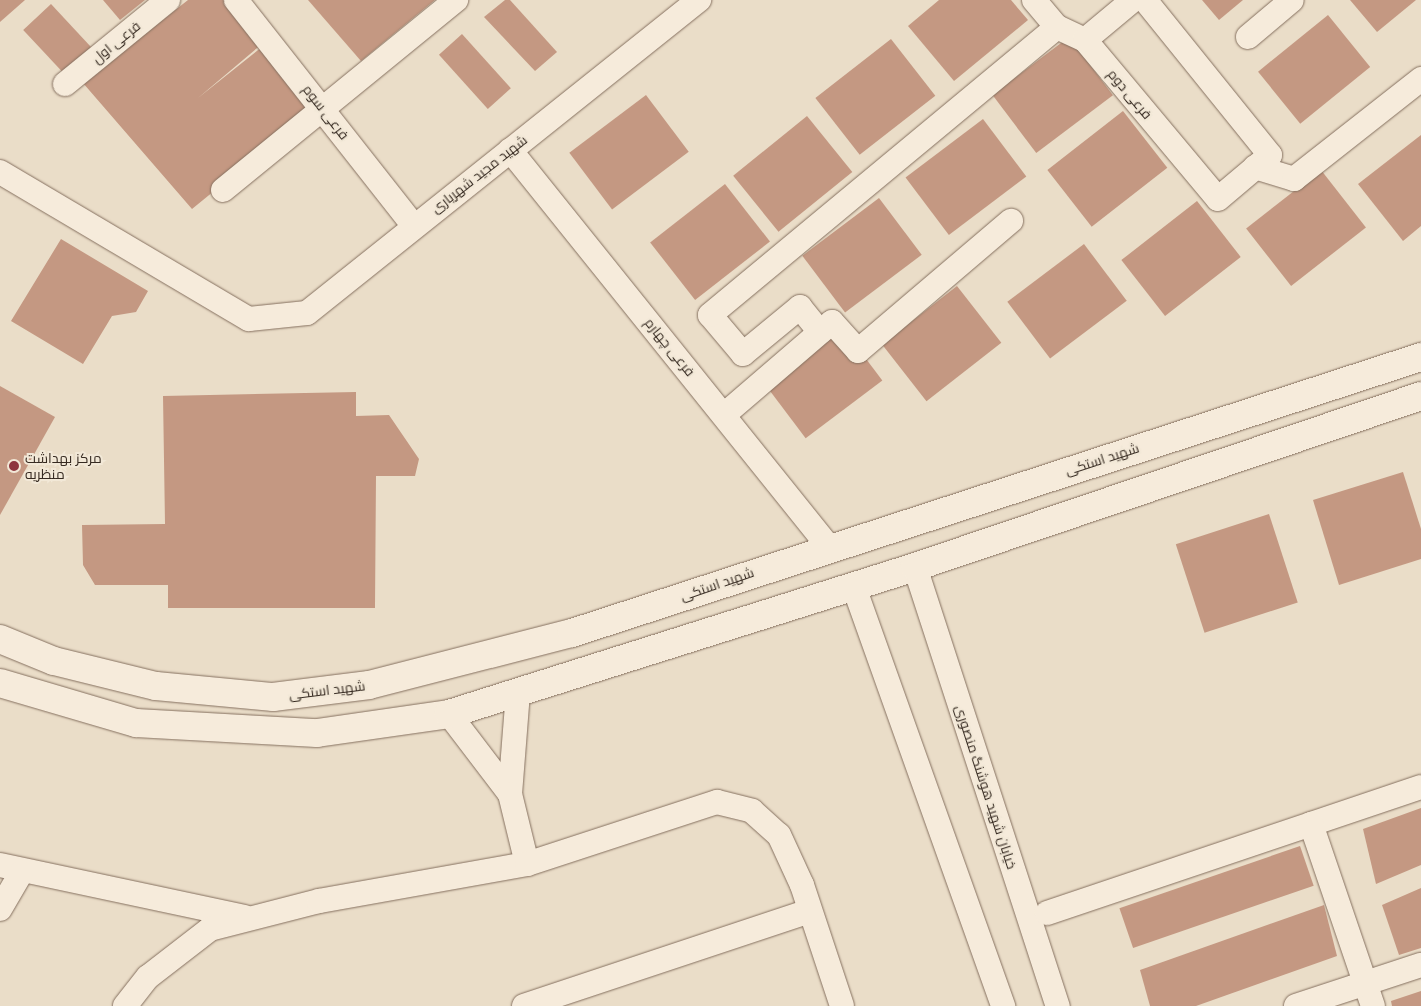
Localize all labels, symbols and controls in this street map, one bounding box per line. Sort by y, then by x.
street label: فرعی اول [88,17,144,67]
street label: فرعی دوم [1104,66,1156,122]
street label: فرعی سوم [299,81,353,143]
street label: شهید مجید شهریاری [428,131,530,217]
street label: فرعی چهارم [641,314,699,380]
street label: شهید استکی [1063,439,1141,479]
place label: مرکز بهداشت منظریه [25,450,102,482]
marker: مرکز بهداشت منظریه [7,459,21,473]
street label: شهید استکی [678,564,756,604]
street label: شهید استکی [288,677,366,703]
street label: خیابان شهید هوشنگ منصوری [952,703,1020,871]

